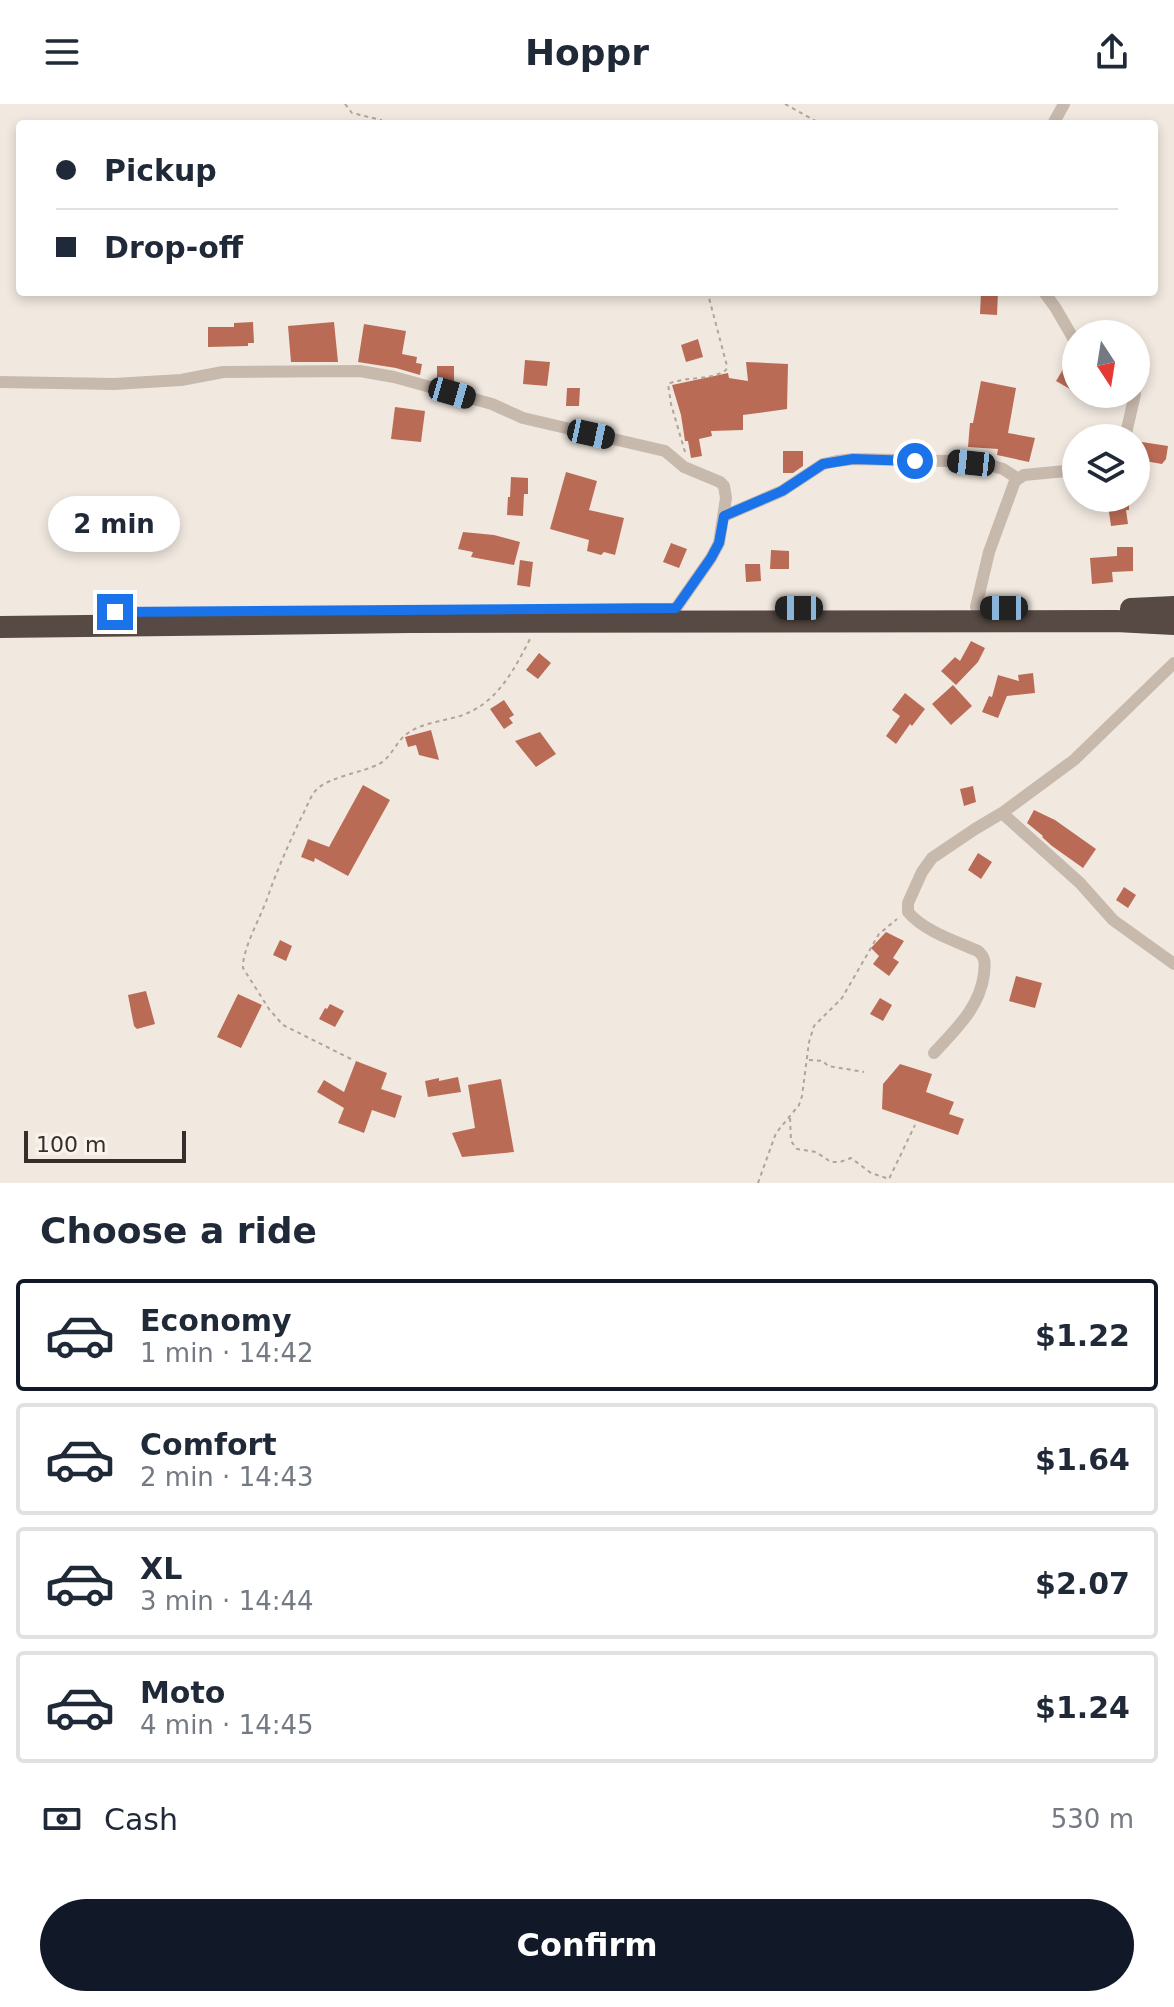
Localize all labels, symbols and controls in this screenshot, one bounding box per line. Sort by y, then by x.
icon: menu [40,30,84,74]
icon: share [1090,30,1134,74]
text: Hoppr [525,32,649,73]
text: Pickup [104,153,217,188]
text: Drop-off [104,230,243,265]
north arrow [1062,320,1150,408]
map controls [1062,320,1150,512]
car [426,375,478,411]
car [565,417,617,451]
button: layers [1062,424,1150,512]
route start [897,443,933,479]
car [946,449,996,477]
callout: 2 min [49,496,181,552]
text: 2 min [73,509,155,539]
route end [97,594,133,630]
car [775,596,823,620]
car [980,596,1028,620]
scale bar [24,1127,186,1163]
text: 100 m [36,1132,106,1157]
text: Choose a ride [40,1210,317,1251]
icon: car [44,1299,116,1371]
text: Economy [140,1303,292,1338]
text: $1.22 [1035,1318,1130,1353]
text: 1 min · 14:42 [140,1338,314,1368]
icon: car [44,1423,116,1495]
text: Comfort [140,1427,277,1462]
text: $1.64 [1035,1442,1130,1477]
text: 2 min · 14:43 [140,1462,314,1492]
icon: car [44,1547,116,1619]
text: XL [140,1551,182,1586]
text: $2.07 [1035,1566,1130,1601]
text: 3 min · 14:44 [140,1586,314,1616]
icon: car [44,1671,116,1743]
text: Moto [140,1675,225,1710]
text: $1.24 [1035,1690,1130,1725]
text: 4 min · 14:45 [140,1710,314,1740]
icon: cash [40,1797,84,1841]
text: Cash [104,1802,178,1837]
text: 530 m [1051,1804,1134,1834]
button: Confirm [40,1899,1134,1991]

